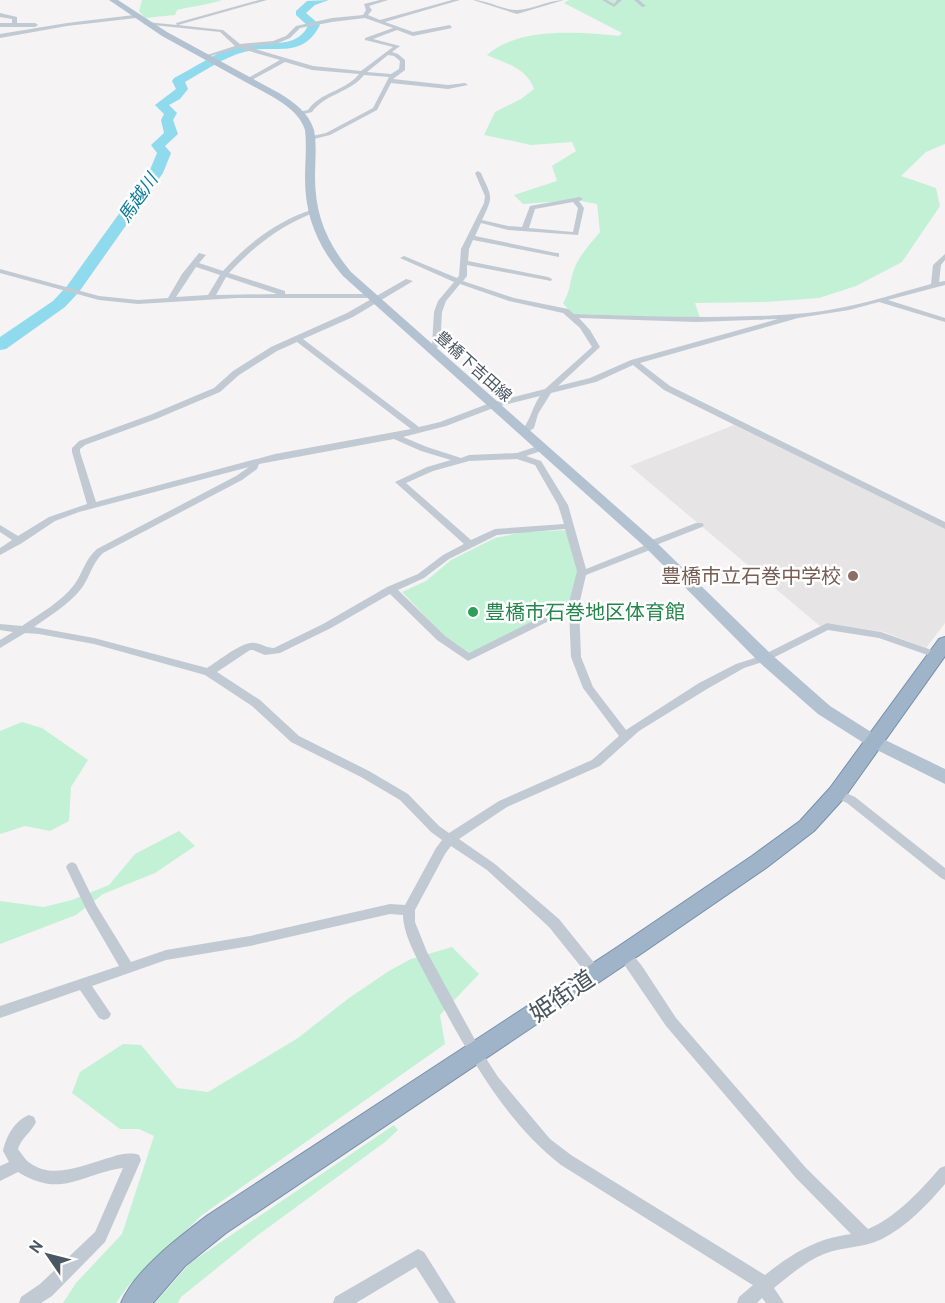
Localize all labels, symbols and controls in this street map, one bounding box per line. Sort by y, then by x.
water label: 馬越川 [114,169,165,228]
street label: 豊橋下吉田線 [430,328,515,407]
place label: 豊橋市立石巻中学校 [661,565,841,591]
marker: 豊橋市立石巻中学校 [846,569,860,583]
place label: 豊橋市石巻地区体育館 [485,601,685,627]
marker: 豊橋市石巻地区体育館 [466,605,480,619]
street label: 姫街道 [525,965,601,1030]
north arrow [18,1225,78,1285]
text: N [26,1237,49,1258]

